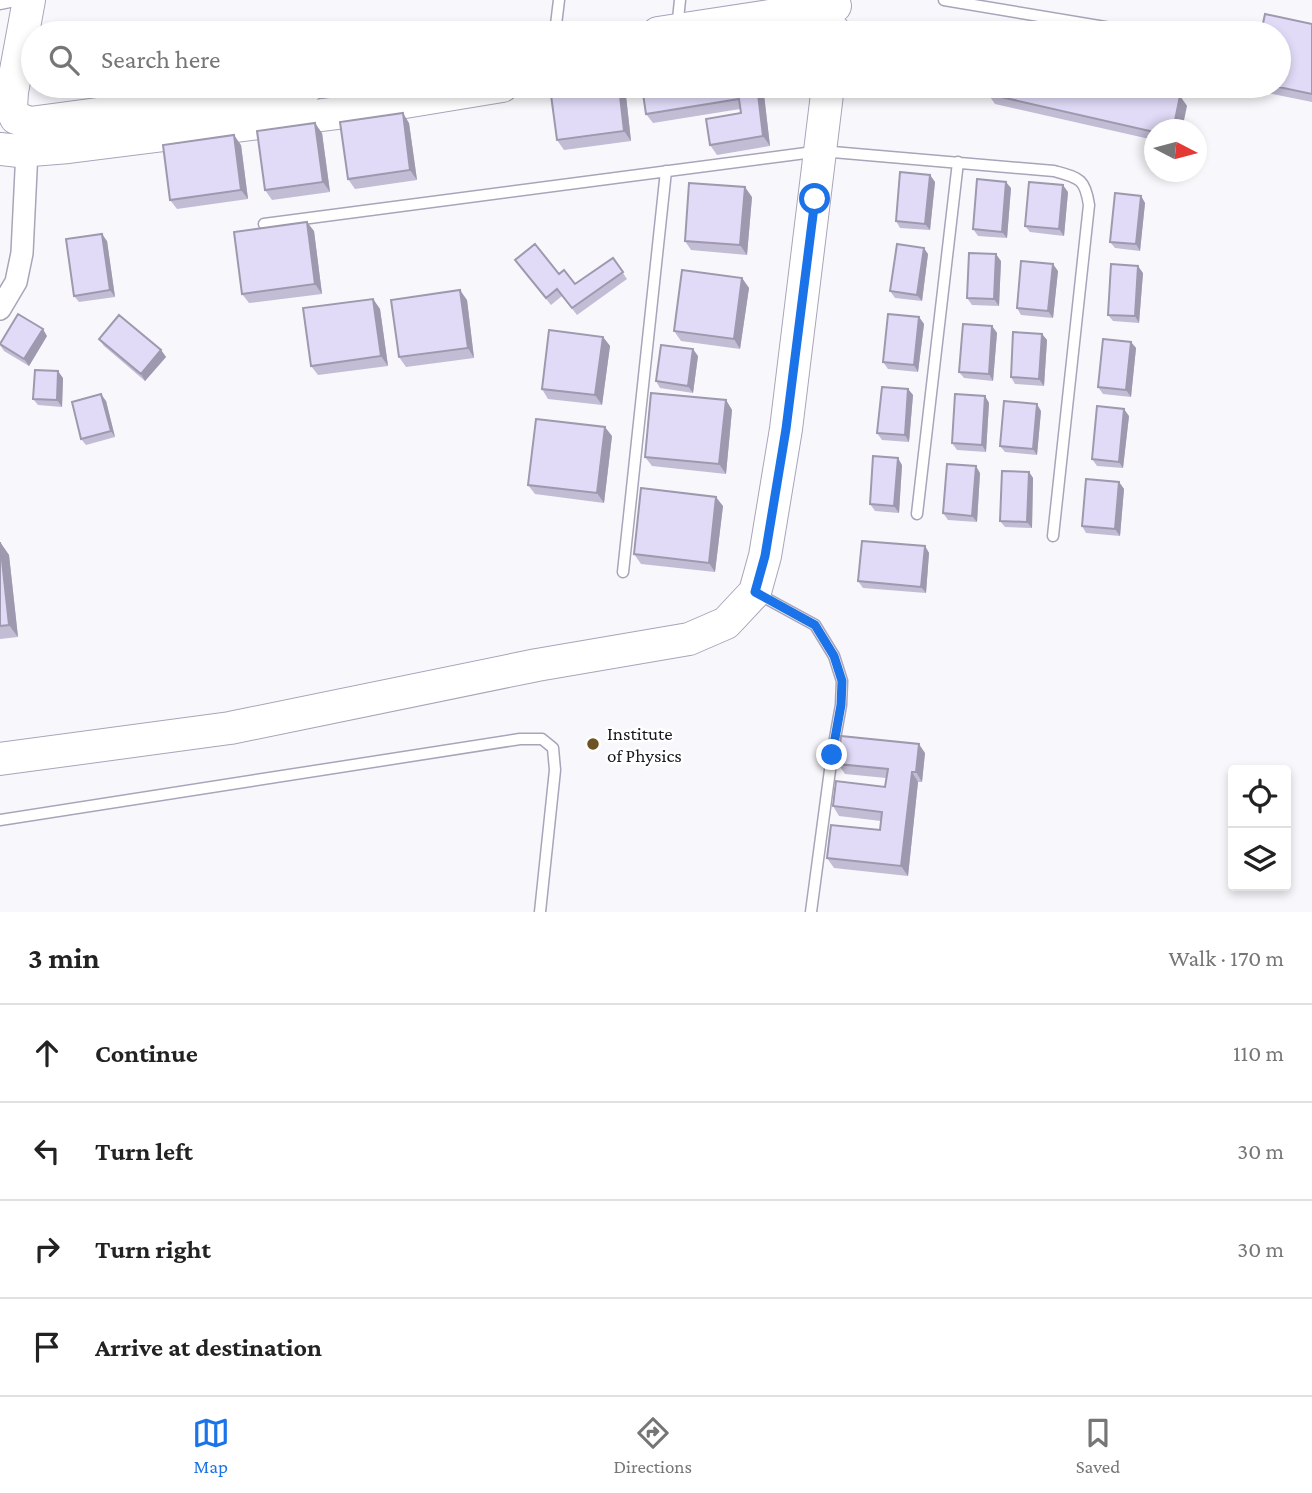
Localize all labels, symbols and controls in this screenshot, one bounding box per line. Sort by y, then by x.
search box [21,21,1291,98]
icon: search [45,41,83,79]
text: Search here [101,45,220,74]
north arrow [1144,119,1207,182]
route start [799,183,830,214]
place label: Institute of Physics [607,723,682,766]
marker: Institute of Physics [585,736,601,752]
route end [816,739,847,770]
map controls [1228,765,1291,891]
button: locate [1228,765,1291,828]
button: layers [1228,828,1291,891]
text: 3 min [28,941,100,974]
text: Walk · 170 m [1168,945,1284,971]
icon: ahead [28,1034,66,1072]
text: Continue [95,1039,198,1068]
text: 110 m [1233,1040,1284,1066]
icon: left [28,1132,66,1170]
text: Turn left [95,1137,193,1166]
text: 30 m [1237,1138,1284,1164]
icon: right [28,1230,66,1268]
text: Turn right [95,1235,211,1264]
text: 30 m [1237,1236,1284,1262]
icon: arrive [28,1328,66,1366]
text: Arrive at destination [95,1333,322,1362]
tab: Map [192,1414,230,1477]
tab: Directions [613,1414,692,1477]
tab: Saved [1076,1414,1120,1477]

